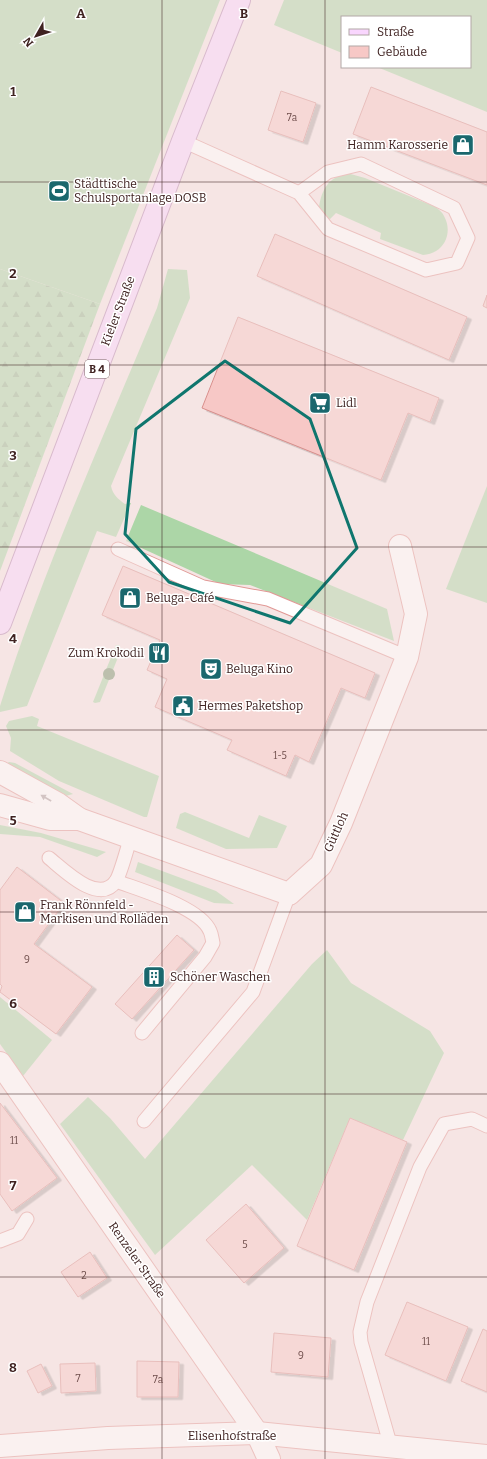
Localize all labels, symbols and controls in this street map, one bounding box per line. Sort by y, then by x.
text: A [76,6,86,21]
text: B [240,6,248,21]
north arrow [16,16,56,56]
legend [341,16,471,68]
text: Straße [377,25,414,39]
text: N [21,34,36,49]
text: Gebäude [377,45,427,59]
text: 1 [10,84,16,99]
house number: 7a [287,112,298,124]
shop icon: Hamm Karosserie [450,132,476,158]
place label: Hamm Karosserie [347,138,448,152]
place label: Städttische Schulsportanlage DOSB [74,177,206,205]
sports icon: Städttische Schulsportanlage DOSB [46,178,72,204]
text: 2 [9,266,17,281]
street label: Kieler Straße [98,274,138,348]
road number: B 4 [85,360,109,378]
supermarket icon: Lidl [307,390,333,416]
place label: Lidl [336,396,357,410]
text: 3 [9,448,17,463]
shop icon: Beluga-Café [117,585,143,611]
place label: Beluga-Café [146,591,214,605]
text: 4 [9,631,17,646]
restaurant icon: Zum Krokodil [146,640,172,666]
place label: Zum Krokodil [68,646,145,660]
theatre icon: Beluga Kino [198,656,224,682]
place label: Beluga Kino [226,662,293,676]
public building icon: Hermes Paketshop [170,693,196,719]
place label: Hermes Paketshop [198,699,303,713]
house number: 1-5 [273,750,287,762]
one-way arrow [40,794,52,801]
street label: Güttloh [321,809,351,854]
text: 5 [9,813,17,828]
place label: Frank Rönnfeld - Markisen und Rolläden [40,898,169,926]
shop icon: Frank Rönnfeld - Markisen und Rolläden [12,899,38,925]
house number: 9 [24,954,30,966]
building icon: Schöner Waschen [141,964,167,990]
place label: Schöner Waschen [170,970,271,984]
text: 6 [9,996,17,1011]
house number: 11 [10,1135,18,1147]
text: 7 [10,1178,17,1193]
street label: Renzeler Straße [106,1220,168,1300]
house number: 5 [242,1239,248,1251]
house number: 2 [81,1270,87,1282]
house number: 11 [422,1336,430,1348]
house number: 9 [298,1350,304,1362]
text: 8 [9,1360,17,1375]
house number: 7 [75,1373,81,1385]
house number: 7a [153,1374,164,1386]
street label: Elisenhofstraße [188,1429,276,1443]

